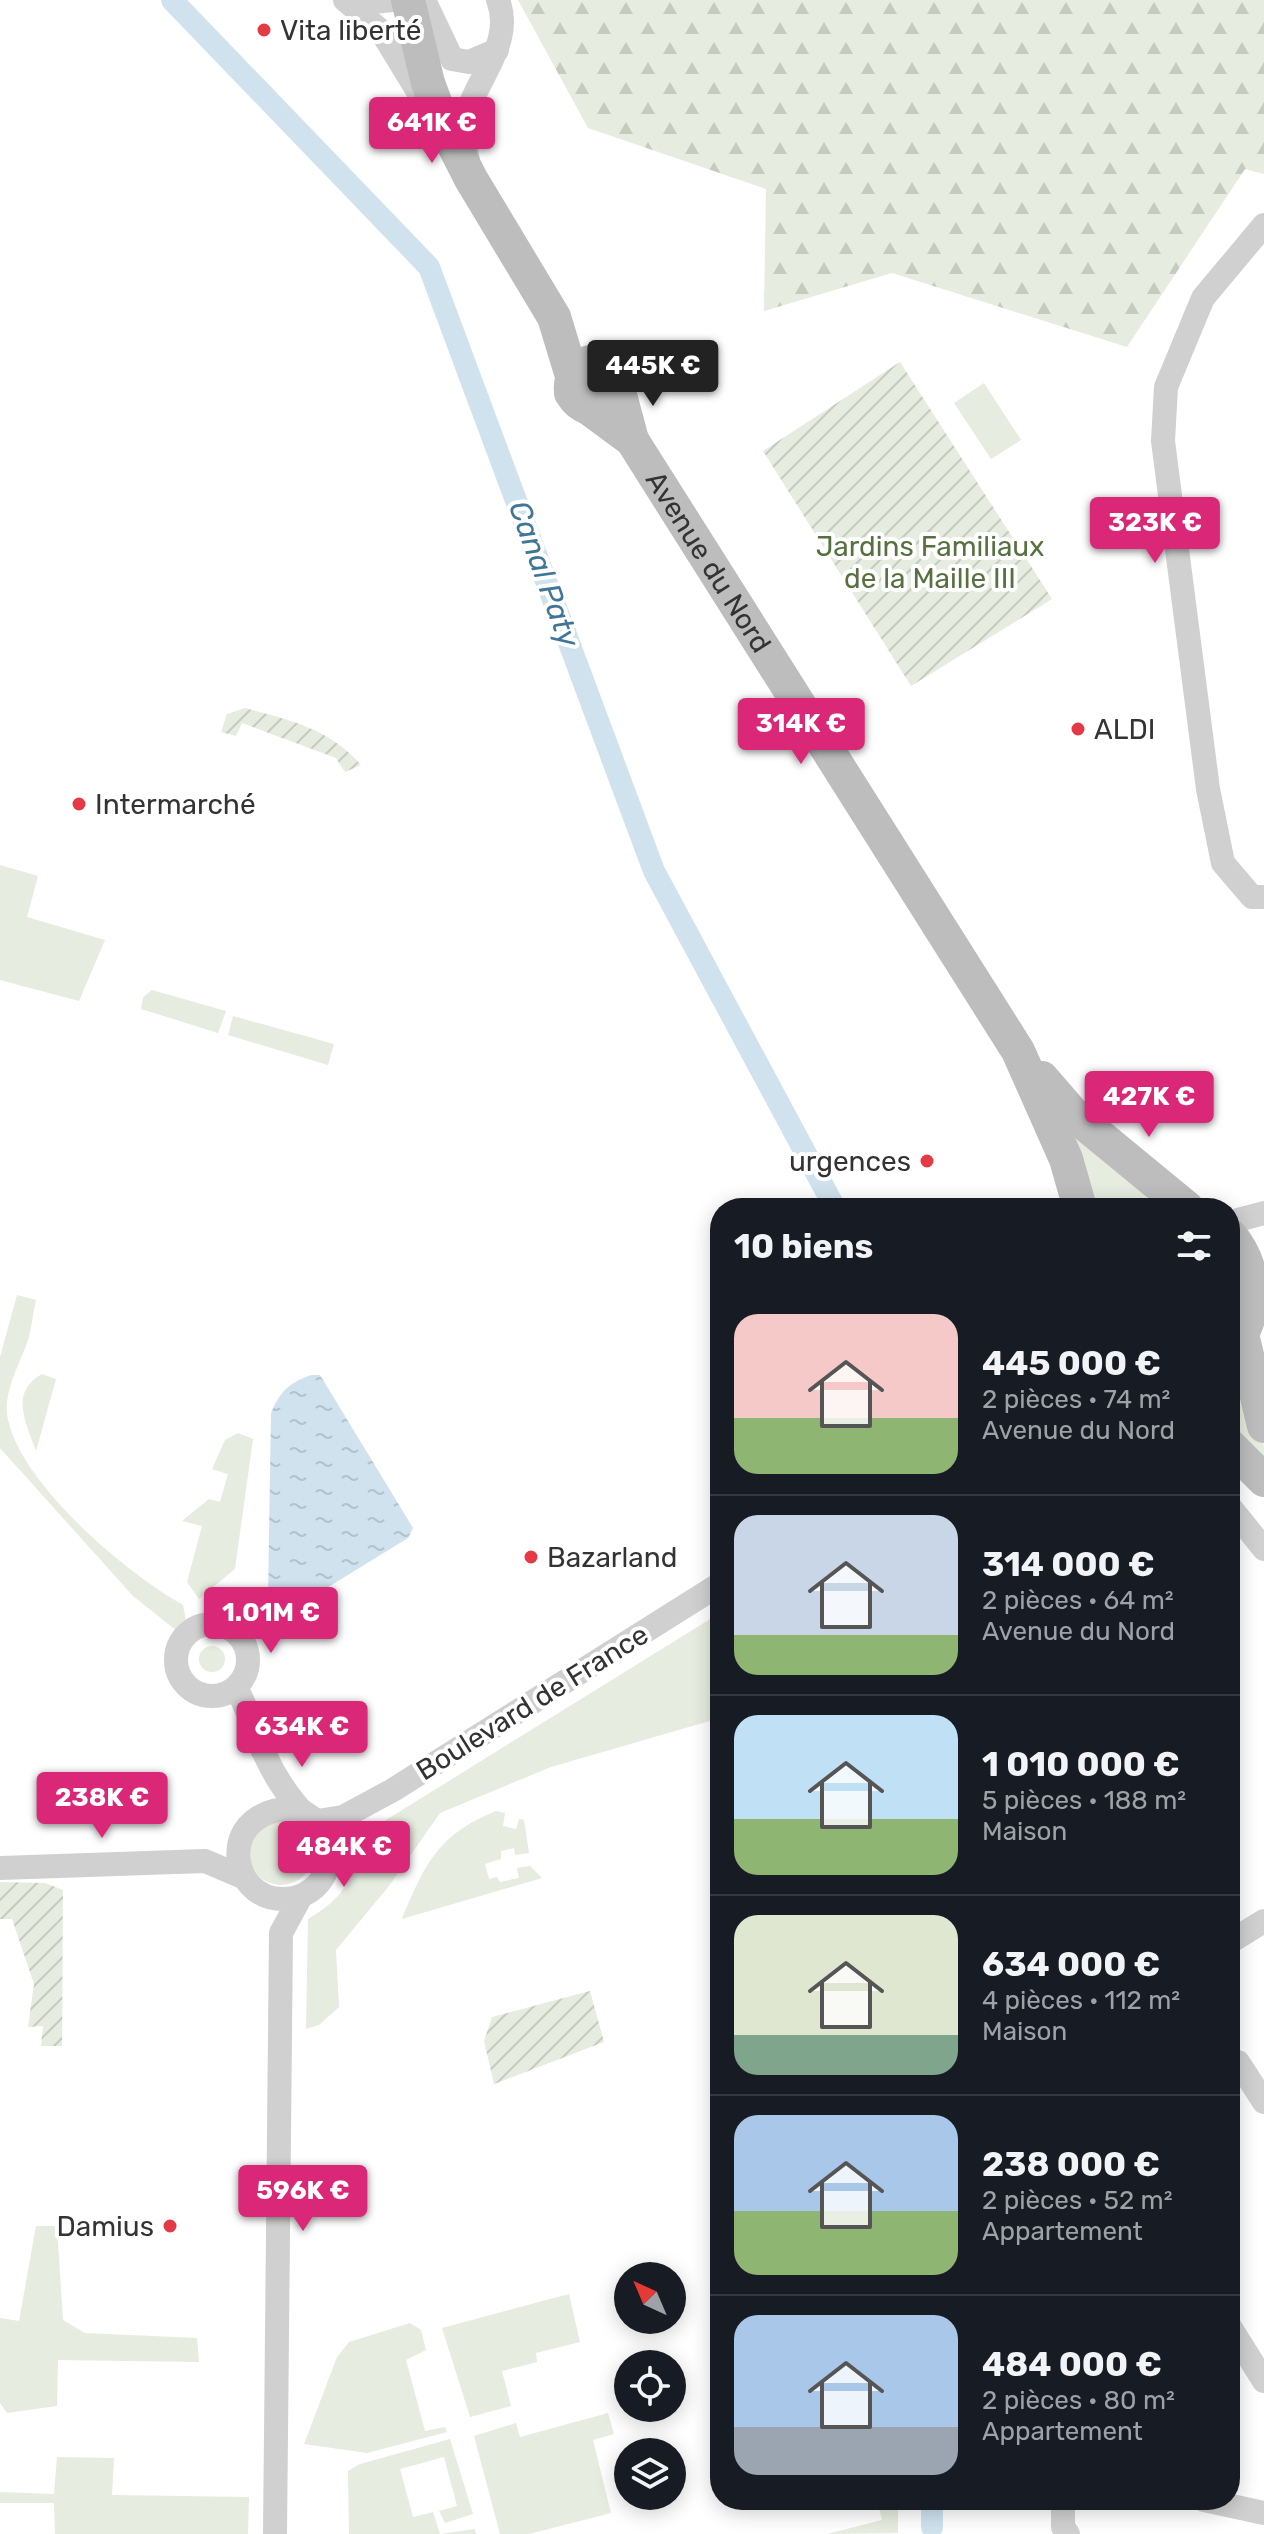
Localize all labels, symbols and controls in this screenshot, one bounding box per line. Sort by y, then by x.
place label: Vita liberté [280,14,421,47]
marker: Vita liberté [255,21,273,39]
pin: 641K € [367,97,497,165]
text: 641K € [387,107,477,138]
pin: 445K € [588,340,718,408]
text: 445K € [605,350,701,381]
street label: Avenue du Nord [639,465,778,659]
water label: Canal Paty [501,496,588,653]
pin: 323K € [1090,497,1220,565]
text: 323K € [1108,507,1202,538]
park label: Jardins Familiaux de la Maille III [816,530,1044,595]
pin: 314K € [736,698,866,766]
text: 314K € [756,708,846,739]
place label: ALDI [1094,713,1155,746]
marker: ALDI [1069,720,1087,738]
place label: Intermarché [95,788,256,821]
marker: Intermarché [70,795,88,813]
pin: 427K € [1084,1071,1214,1139]
text: 427K € [1103,1081,1195,1112]
place label: urgences [789,1145,911,1178]
marker: urgences [918,1152,936,1170]
icon: filters [1172,1224,1216,1268]
text: 10 biens [734,1226,873,1267]
text: 445 000 € [982,1343,1161,1384]
icon: home [798,1346,894,1442]
text: 2 pièces · 74 m² [982,1384,1170,1415]
text: Avenue du Nord [982,1415,1175,1446]
place label: Bazarland [547,1541,677,1574]
text: 314 000 € [982,1544,1155,1585]
icon: home [798,1547,894,1643]
marker: Bazarland [522,1548,540,1566]
text: 2 pièces · 64 m² [982,1585,1174,1616]
pin: 1.01M € [197,1587,345,1655]
text: 1.01M € [222,1597,320,1628]
text: Avenue du Nord [982,1616,1175,1647]
street label: Boulevard de France [410,1618,654,1787]
pin: 634K € [237,1701,367,1769]
text: 634K € [255,1711,349,1742]
text: 1 010 000 € [982,1744,1180,1785]
icon: home [798,1747,894,1843]
pin: 238K € [37,1772,167,1840]
text: 238K € [55,1782,149,1813]
text: 5 pièces · 188 m² [982,1785,1186,1816]
text: Maison [982,1816,1067,1847]
pin: 484K € [279,1821,409,1889]
text: 484K € [296,1831,392,1862]
text: 634 000 € [982,1944,1160,1985]
icon: home [798,1947,894,2043]
text: 4 pièces · 112 m² [982,1985,1180,2016]
text: Maison [982,2016,1067,2047]
text: 238 000 € [982,2144,1160,2185]
icon: home [798,2147,894,2243]
pin: 596K € [238,2165,368,2233]
text: 596K € [256,2175,350,2206]
text: 2 pièces · 52 m² [982,2185,1173,2216]
place label: Damius [56,2210,154,2243]
text: Appartement [982,2216,1143,2247]
marker: Damius [161,2217,179,2235]
north arrow [614,2262,686,2334]
map controls [614,2262,686,2510]
text: 484 000 € [982,2344,1162,2385]
icon: home [798,2347,894,2443]
button: locate [614,2350,686,2422]
text: 2 pièces · 80 m² [982,2385,1175,2416]
text: Appartement [982,2416,1143,2447]
button: layers [614,2438,686,2510]

